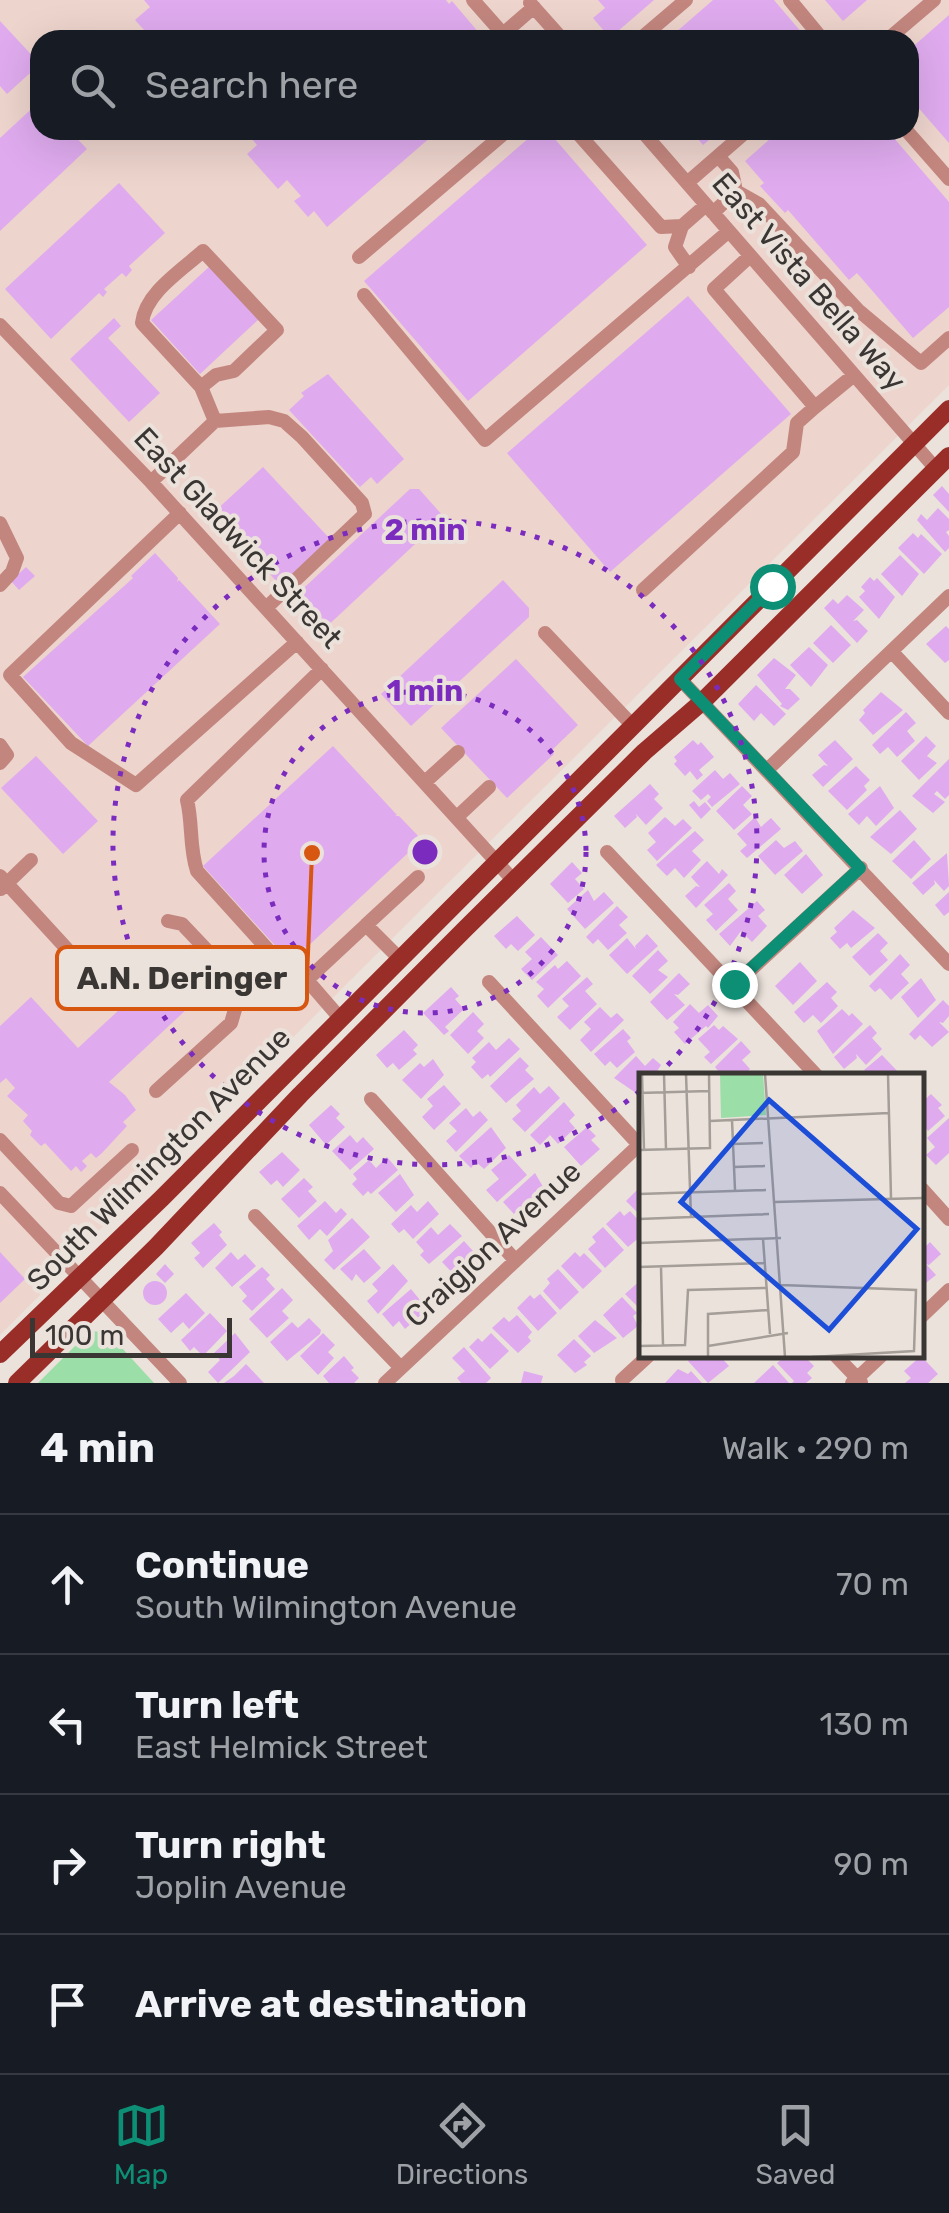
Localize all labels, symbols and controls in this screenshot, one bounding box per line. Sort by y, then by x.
search box [30,30,919,140]
icon: search [65,58,120,113]
text: Search here [145,62,358,108]
street label: East Vista Bella Way [705,166,913,398]
street label: East Gladwick Street [126,420,350,656]
text: 2 min [384,512,466,548]
route start [750,564,796,610]
text: 1 min [387,673,463,709]
centre of rings [407,834,443,870]
callout: A.N. Deringer [57,947,307,1009]
text: A.N. Deringer [77,959,288,997]
route end [712,962,758,1008]
street label: South Wilmington Avenue [20,1020,298,1298]
inset map [639,1073,924,1358]
street label: Craigjon Avenue [397,1153,589,1335]
scale bar [30,1313,232,1358]
text: 100 m [45,1319,124,1352]
text: 4 min [40,1423,155,1473]
text: Walk · 290 m [722,1429,909,1467]
text: Continue [135,1542,309,1588]
icon: ahead [40,1557,95,1612]
text: 70 m [836,1565,909,1603]
text: South Wilmington Avenue [135,1588,517,1626]
text: Turn left [135,1682,299,1728]
icon: left [40,1697,95,1752]
text: 130 m [819,1705,909,1743]
text: East Helmick Street [135,1728,428,1766]
text: Turn right [135,1822,326,1868]
icon: right [40,1837,95,1892]
text: 90 m [833,1845,909,1883]
text: Joplin Avenue [135,1868,347,1906]
icon: arrive [40,1977,95,2032]
text: Arrive at destination [135,1981,527,2027]
tab: Map [114,2098,169,2191]
tab: Directions [396,2098,528,2191]
tab: Saved [755,2098,835,2191]

